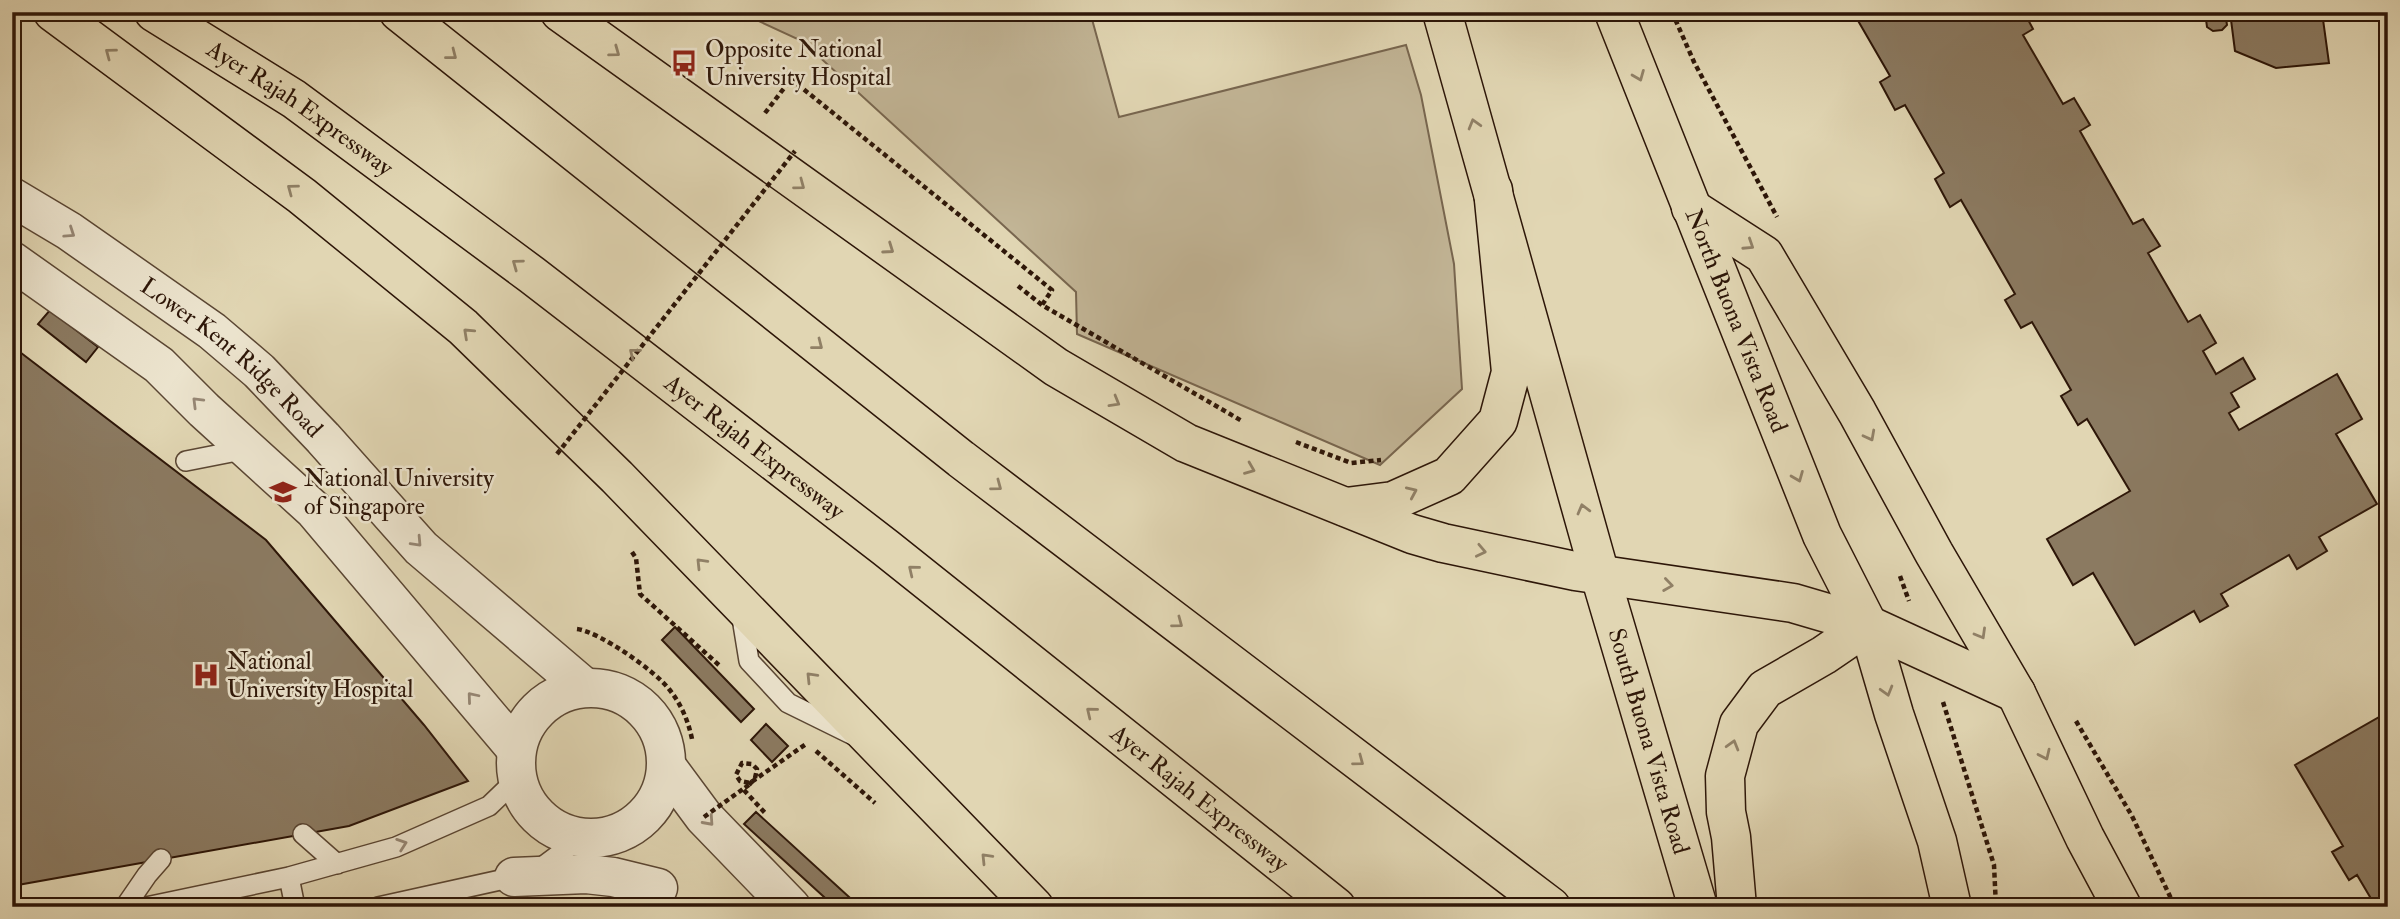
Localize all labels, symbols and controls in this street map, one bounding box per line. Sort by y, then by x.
street label: Ayer Rajah Expressway [200,33,400,183]
place label: Opposite National University Hospital [705,34,891,93]
one-way arrow [607,44,620,56]
one-way arrow [445,46,457,59]
bus stop icon: Opposite National University Hospital [669,48,699,78]
one-way arrow [105,49,118,61]
one-way arrow [1630,69,1644,81]
one-way arrow [1468,119,1482,131]
one-way arrow [792,176,805,189]
one-way arrow [288,184,300,197]
street label: North Buona Vista Road [1678,204,1795,437]
one-way arrow [63,225,76,238]
one-way arrow [1741,237,1754,250]
one-way arrow [881,241,894,253]
one-way arrow [513,260,525,273]
street label: Lower Kent Ridge Road [134,271,330,445]
one-way arrow [464,328,477,341]
one-way arrow [809,337,822,349]
one-way arrow [629,349,642,362]
street label: Ayer Rajah Expressway [657,367,851,527]
one-way arrow [1108,393,1121,406]
one-way arrow [192,398,205,411]
one-way arrow [1862,428,1875,441]
one-way arrow [1243,460,1255,474]
place label: National University of Singapore [304,463,494,522]
one-way arrow [1790,470,1804,482]
school or university icon: National University of Singapore [268,477,298,507]
one-way arrow [989,477,1001,490]
one-way arrow [1405,486,1418,500]
one-way arrow [1577,503,1591,515]
one-way arrow [408,534,421,547]
one-way arrow [1475,543,1487,558]
one-way arrow [696,559,709,572]
one-way arrow [908,566,921,578]
one-way arrow [1662,577,1674,592]
one-way arrow [1170,615,1183,628]
street label: South Buona Vista Road [1601,625,1697,858]
one-way arrow [1973,627,1986,639]
place label: National University Hospital [227,646,413,705]
hospital icon: National University Hospital [191,660,221,690]
one-way arrow [807,672,820,685]
one-way arrow [1879,684,1894,696]
one-way arrow [467,693,480,705]
one-way arrow [1086,707,1098,720]
street label: Ayer Rajah Expressway [1103,717,1295,879]
one-way arrow [1725,740,1740,752]
one-way arrow [2037,748,2051,760]
one-way arrow [1351,753,1364,765]
one-way arrow [700,813,713,826]
one-way arrow [396,838,408,852]
one-way arrow [982,853,995,866]

